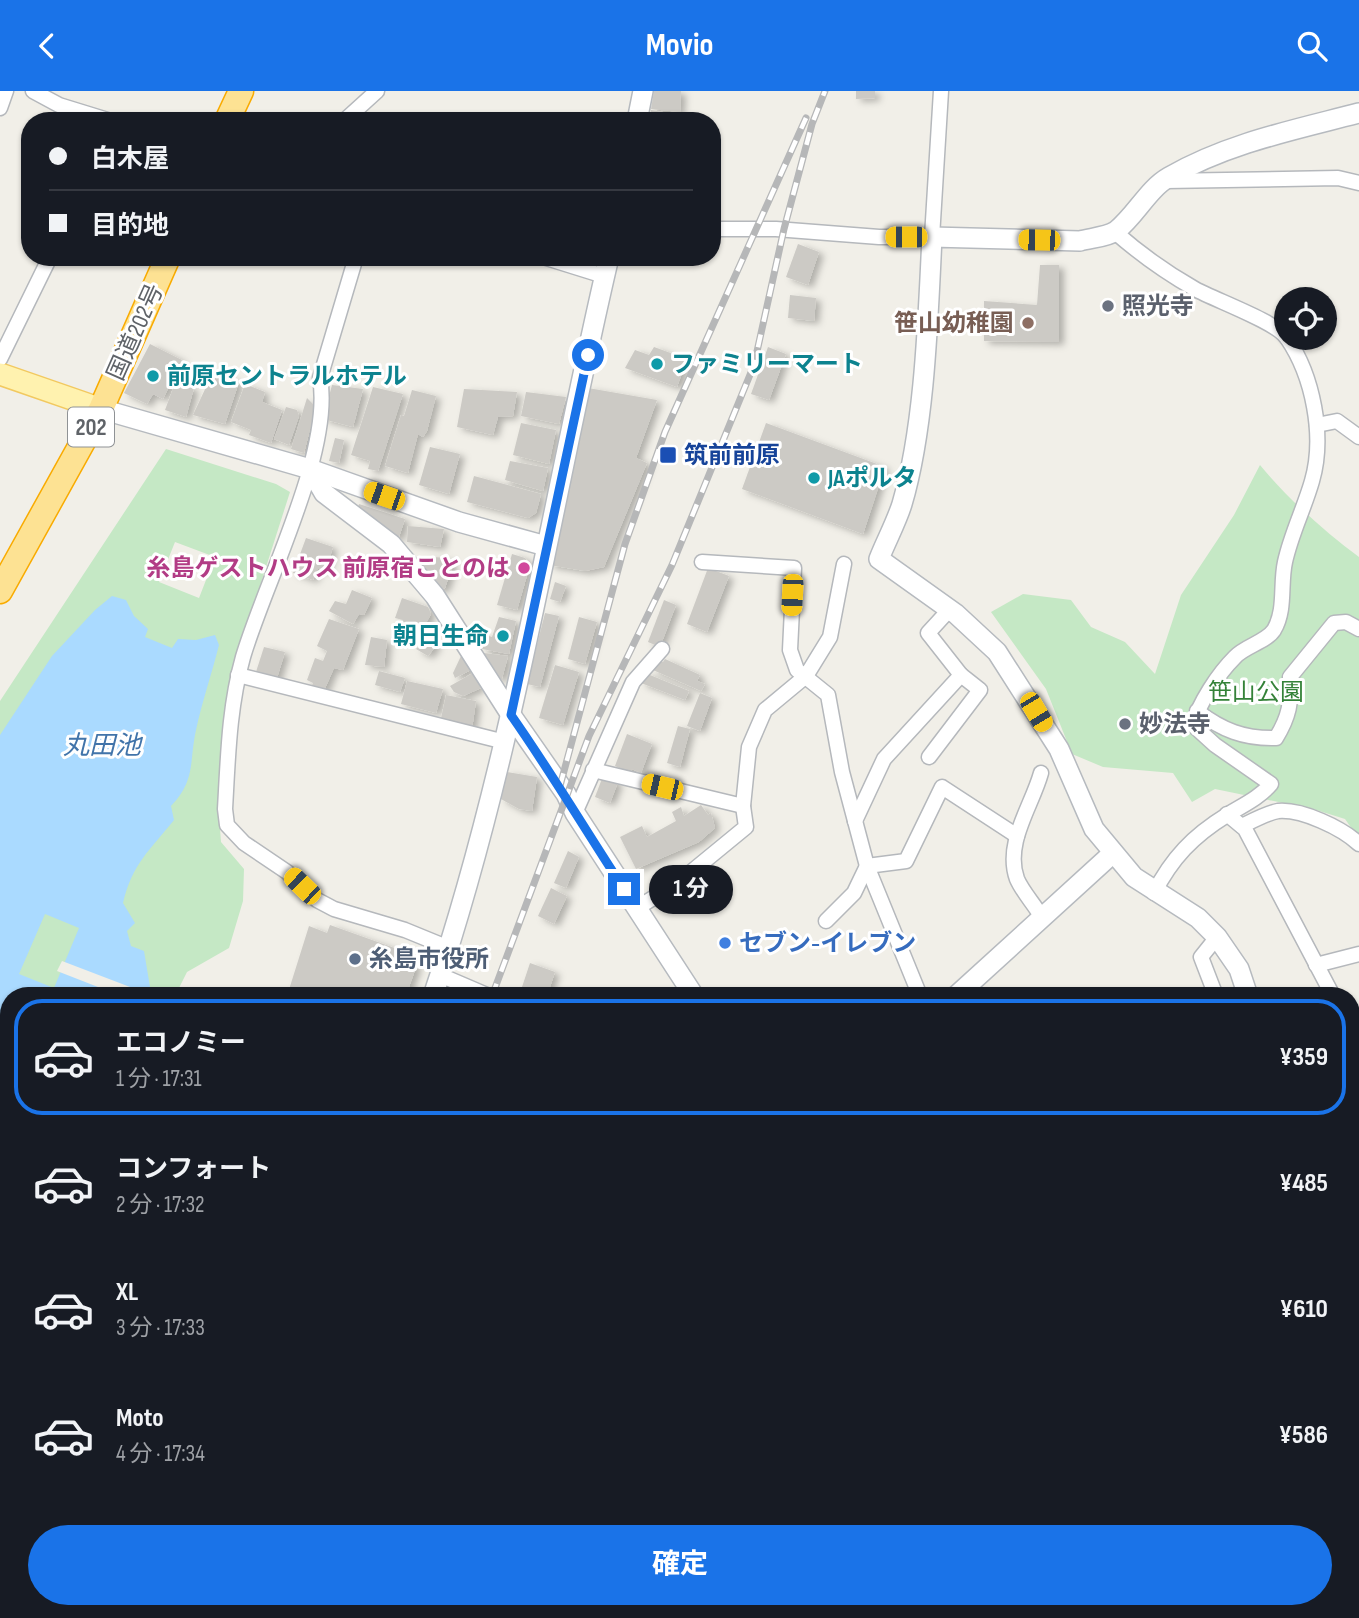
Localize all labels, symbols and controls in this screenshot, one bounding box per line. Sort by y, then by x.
text: Movio [646,26,713,65]
icon: back [28,27,66,65]
icon: search [1293,27,1331,65]
text: 白木屋 [91,144,169,175]
text: 目的地 [91,211,169,242]
car [886,227,928,248]
car [1018,229,1061,251]
street label: 国道202号 [101,279,170,385]
map controls [1274,287,1337,350]
button: locate [1274,287,1337,350]
place label: 照光寺 [1122,292,1194,321]
marker: 照光寺 [1100,298,1116,314]
place label: 笹山幼稚園 [894,309,1014,338]
marker: 笹山幼稚園 [1020,315,1036,331]
route start [572,339,604,371]
place label: ファミリーマート [671,350,863,379]
marker: ファミリーマート [649,356,665,372]
place label: 前原セントラルホテル [167,362,407,391]
marker: 前原セントラルホテル [145,368,161,384]
road number: 202 [68,407,114,447]
place label: 筑前前原 [684,441,780,470]
marker: 筑前前原 [658,445,678,465]
place label: JAポルタ [827,464,917,493]
marker: JAポルタ [806,470,822,486]
car [361,479,408,513]
place label: 糸島ゲストハウス 前原宿ことのは [146,554,510,583]
marker: 糸島ゲストハウス 前原宿ことのは [516,560,532,576]
car [781,573,804,617]
place label: 朝日生命 [393,622,489,651]
marker: 朝日生命 [495,628,511,644]
park label: 笹山公園 [1208,678,1304,707]
car [1017,689,1056,735]
place label: 妙法寺 [1139,710,1211,739]
marker: 妙法寺 [1117,716,1133,732]
water label: 丸田池 [63,731,144,762]
car [640,772,685,802]
car [280,864,325,908]
callout: 1 分 [648,865,732,913]
route end [608,873,640,905]
text: 1 分 [673,875,709,903]
place label: セブン-イレブン [739,929,916,958]
marker: セブン-イレブン [717,935,733,951]
place label: 糸島市役所 [369,945,489,974]
marker: 糸島市役所 [347,951,363,967]
icon: car [32,1026,95,1089]
text: エコノミー [116,1028,246,1059]
text: ¥359 [1279,1042,1328,1073]
text: 1 分 · 17:31 [116,1065,202,1093]
icon: car [32,1152,95,1215]
text: コンフォート [116,1154,271,1185]
text: ¥485 [1279,1168,1328,1199]
text: 2 分 · 17:32 [116,1191,205,1219]
text: XL [116,1277,138,1308]
icon: car [32,1278,95,1341]
text: ¥610 [1280,1294,1328,1325]
text: 3 分 · 17:33 [116,1314,205,1342]
text: Moto [116,1403,164,1434]
icon: car [32,1404,95,1467]
text: ¥586 [1279,1420,1328,1451]
text: 4 分 · 17:34 [116,1440,205,1468]
button: 確定 [28,1525,1332,1605]

